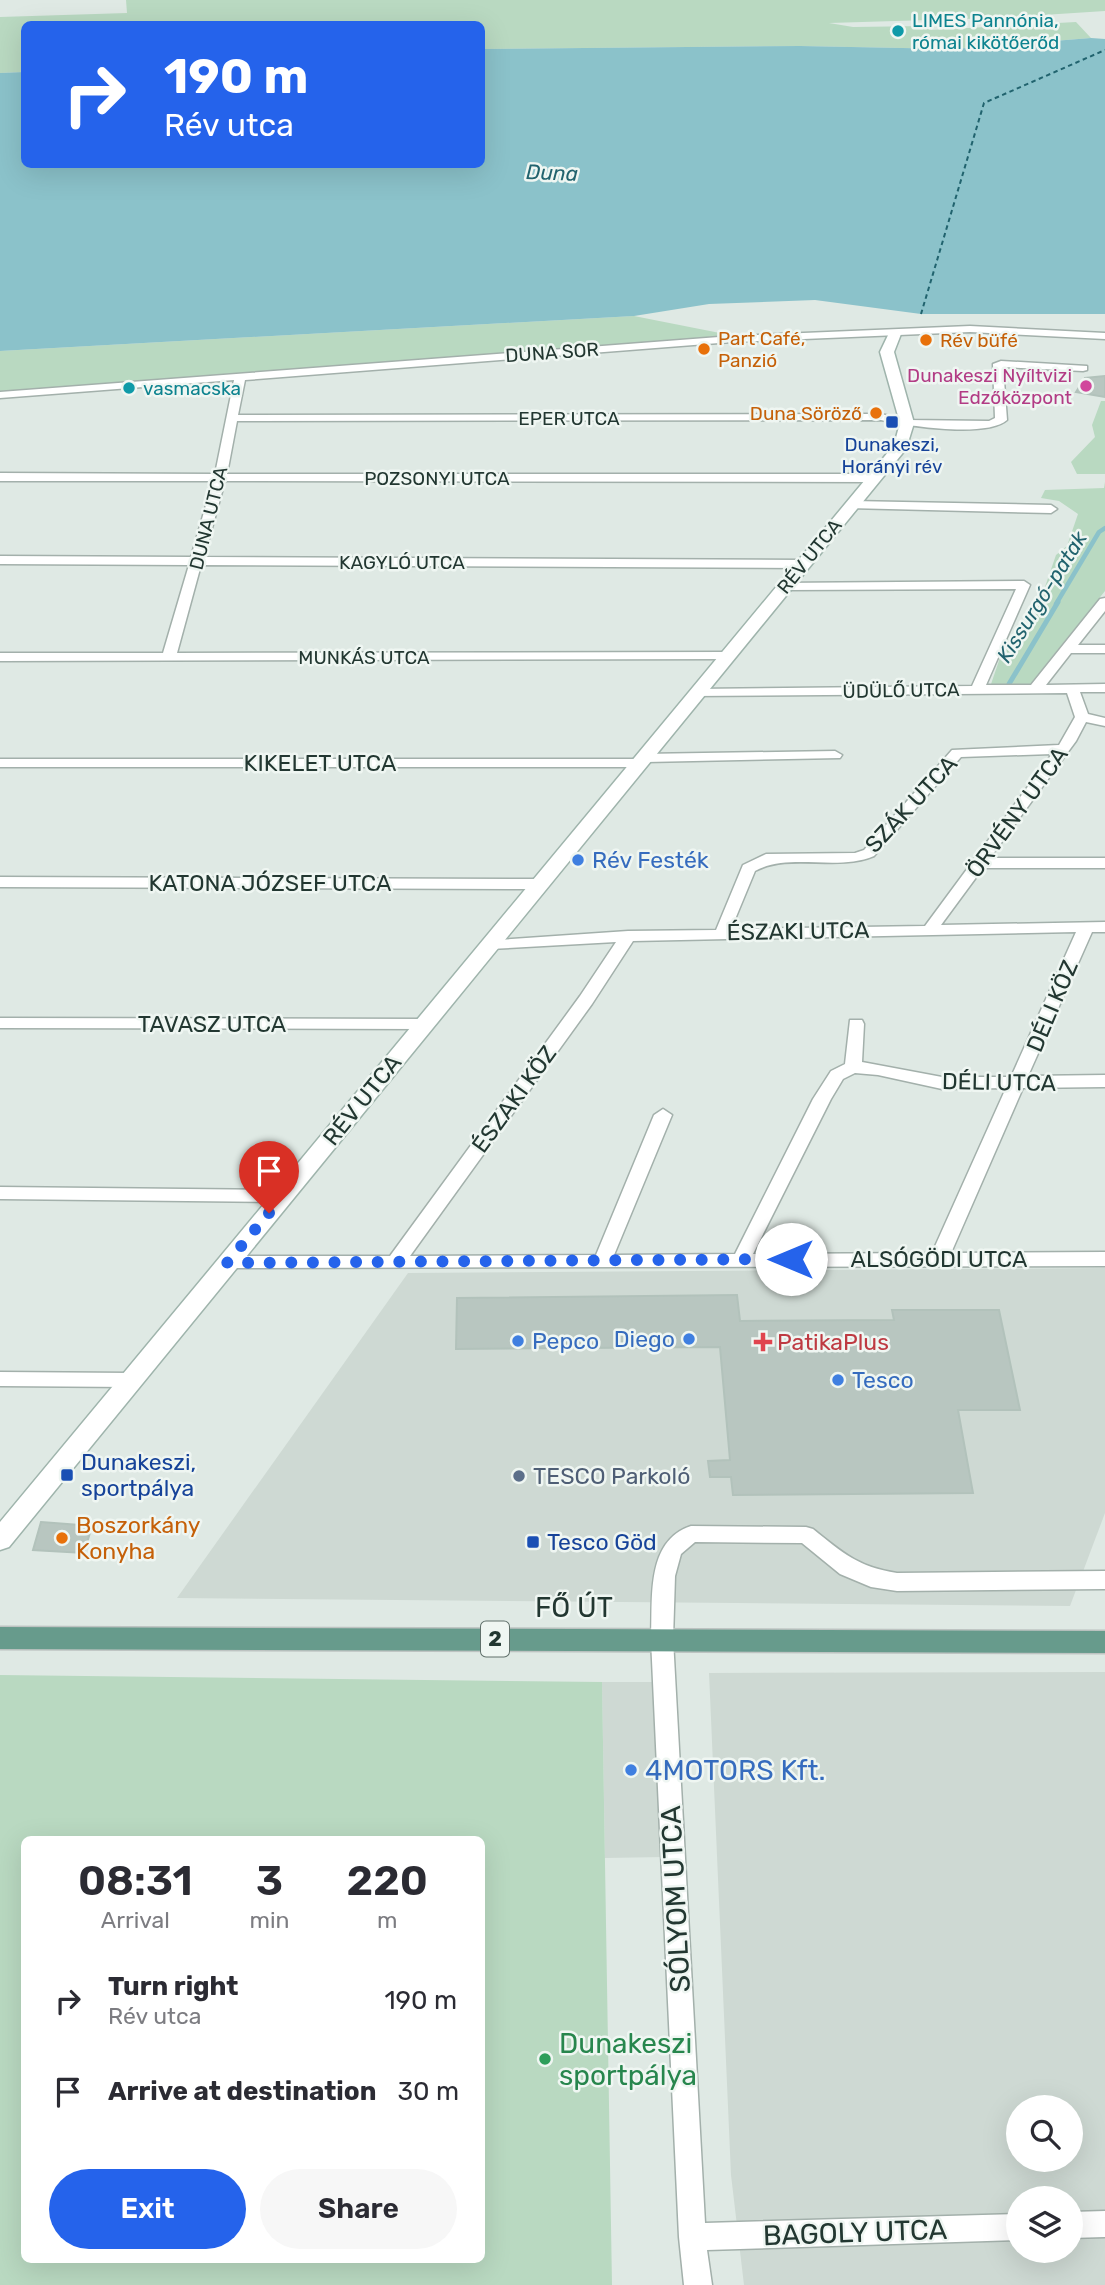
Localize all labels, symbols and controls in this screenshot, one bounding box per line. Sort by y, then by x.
place label: LIMES Pannónia, római kikötőerőd [912,9,1059,54]
marker: LIMES Pannónia, római kikötőerőd [890,23,906,39]
text: 190 m [164,47,308,105]
icon: right [49,49,140,140]
text: Rév utca [164,106,294,144]
water label: Duna [526,159,579,186]
place label: Part Café, Panzió [718,327,805,372]
place label: Rév büfé [940,329,1018,352]
marker: Rév büfé [918,332,934,348]
street label: DUNA SOR [505,338,600,367]
marker: Part Café, Panzió [696,341,712,357]
place label: Dunakeszi Nyíltvizi Edzőközpont [907,364,1073,409]
place label: vasmacska [143,377,241,400]
marker: Dunakeszi Nyíltvizi Edzőközpont [1078,378,1094,394]
marker: vasmacska [121,380,137,396]
place label: Duna Söröző [750,402,862,425]
marker: Duna Söröző [868,405,884,421]
street label: EPER UTCA [518,407,620,430]
marker: Dunakeszi, Horányi rév [884,414,900,430]
place label: Dunakeszi, Horányi rév [842,433,942,478]
street label: DUNA UTCA [185,464,233,572]
street label: POZSONYI UTCA [364,467,510,490]
street label: RÉV UTCA [772,514,847,598]
water label: Kissurgó-patak [991,526,1093,667]
street label: KAGYLÓ UTCA [339,551,465,574]
street label: MUNKÁS UTCA [298,646,430,669]
street label: ÜDÜLŐ UTCA [842,678,960,703]
street label: ÖRVÉNY UTCA [960,741,1074,883]
street label: KIKELET UTCA [244,749,396,777]
street label: SZÁK UTCA [859,750,963,858]
place label: Rév Festék [592,846,709,874]
marker: Rév Festék [570,852,586,868]
street label: KATONA JÓZSEF UTCA [149,869,391,897]
street label: ÉSZAKI UTCA [726,916,870,946]
street label: DÉLI KÖZ [1020,956,1084,1056]
street label: TAVASZ UTCA [138,1010,286,1038]
street label: ÉSZAKI KÖZ [466,1040,562,1158]
street label: RÉV UTCA [317,1049,407,1151]
street label: DÉLI UTCA [942,1067,1056,1097]
pin [239,1141,299,1213]
icon: arrive [250,1152,288,1190]
position arrow [754,1222,828,1296]
street label: ALSÓGÖDI UTCA [851,1245,1027,1273]
place label: Diego [614,1325,675,1353]
place label: Pepco [532,1327,599,1355]
place label: PatikaPlus [777,1328,889,1356]
marker: Diego [681,1331,697,1347]
marker: Pepco [510,1333,526,1349]
marker: PatikaPlus [755,1334,771,1350]
place label: Tesco [852,1366,914,1394]
marker: Tesco [830,1372,846,1388]
place label: Dunakeszi, sportpálya [81,1448,196,1502]
place label: TESCO Parkoló [533,1462,690,1490]
marker: Dunakeszi, sportpálya [59,1467,75,1483]
marker: TESCO Parkoló [511,1468,527,1484]
place label: Boszorkány Konyha [76,1511,201,1565]
place label: Tesco Göd [547,1528,657,1556]
marker: Boszorkány Konyha [54,1530,70,1546]
marker: Tesco Göd [525,1534,541,1550]
street label: FŐ ÚT [535,1591,613,1624]
road number: 2 [481,1622,509,1656]
place label: 4MOTORS Kft. [645,1754,826,1787]
marker: 4MOTORS Kft. [623,1762,639,1778]
street label: SÓLYOM UTCA [654,1804,697,1993]
text: 08:31 [78,1856,193,1906]
text: 3 [256,1856,283,1906]
text: 220 [347,1856,428,1906]
text: Arrival [101,1906,170,1934]
text: min [250,1906,290,1934]
text: m [377,1906,397,1934]
text: Turn right [108,1971,238,2002]
icon: right [49,1982,87,2020]
text: 190 m [384,1985,457,2016]
text: Rév utca [108,2002,201,2030]
place label: Dunakeszi sportpálya [559,2027,697,2092]
marker: Dunakeszi sportpálya [537,2051,553,2067]
icon: arrive [49,2073,87,2111]
text: Arrive at destination [108,2076,376,2107]
text: 30 m [397,2076,459,2107]
map controls [1006,2095,1083,2263]
button: search [1006,2095,1083,2172]
button: Exit [49,2169,246,2249]
button: Share [260,2169,457,2249]
button: layers [1006,2186,1083,2263]
street label: BAGOLY UTCA [762,2213,948,2252]

